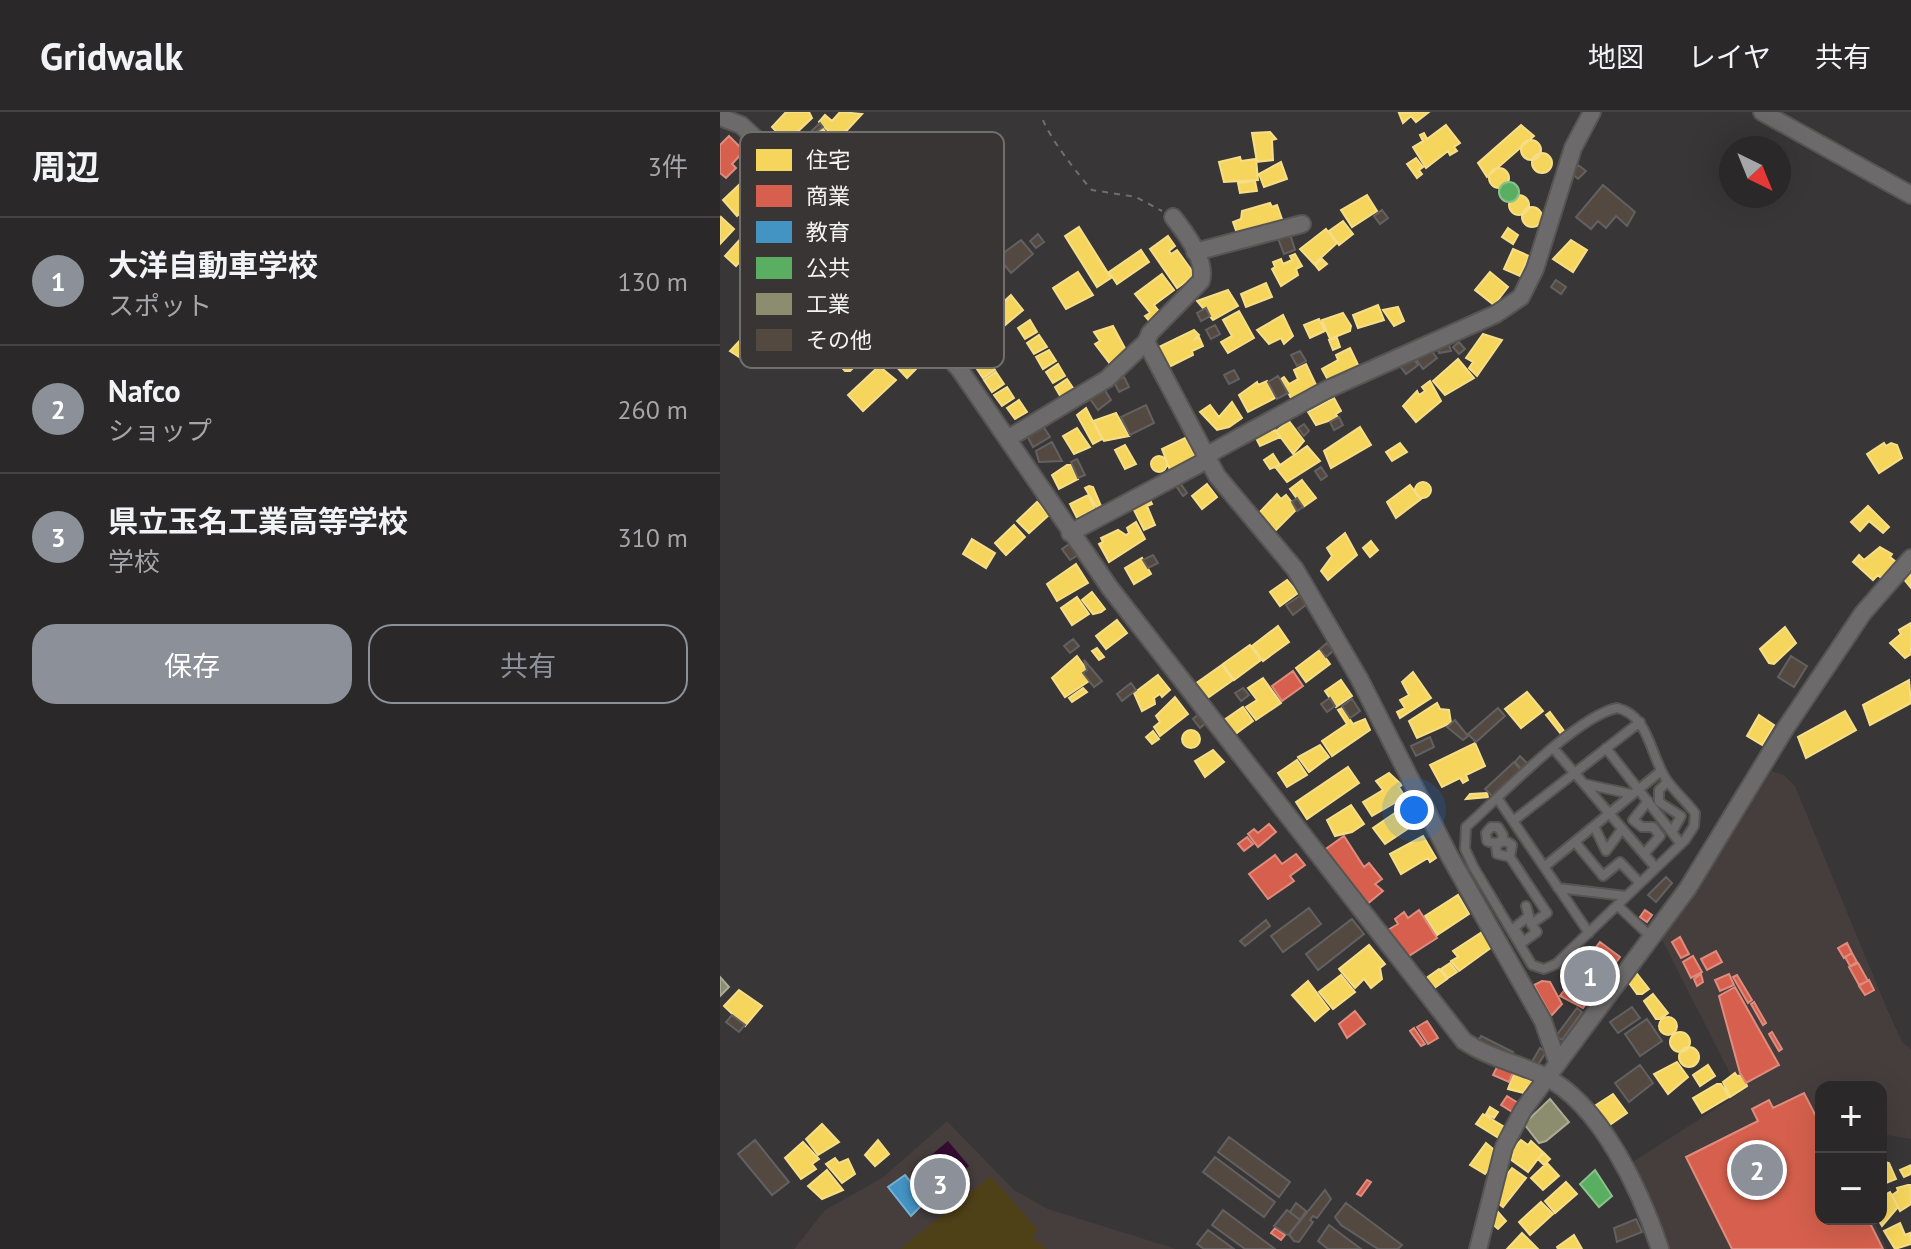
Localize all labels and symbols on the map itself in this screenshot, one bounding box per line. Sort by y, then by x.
legend [740,132,1004,368]
north arrow [1719,136,1791,208]
text: 住宅 [806,146,850,174]
text: 商業 [806,182,850,210]
text: 教育 [806,218,850,246]
text: 公共 [806,254,850,282]
text: 工業 [806,290,850,318]
text: その他 [806,326,872,354]
your location [1394,790,1434,830]
pin: 1 [1564,946,1616,1006]
pin: 2 [1731,1140,1783,1200]
pin: 3 [914,1154,966,1214]

